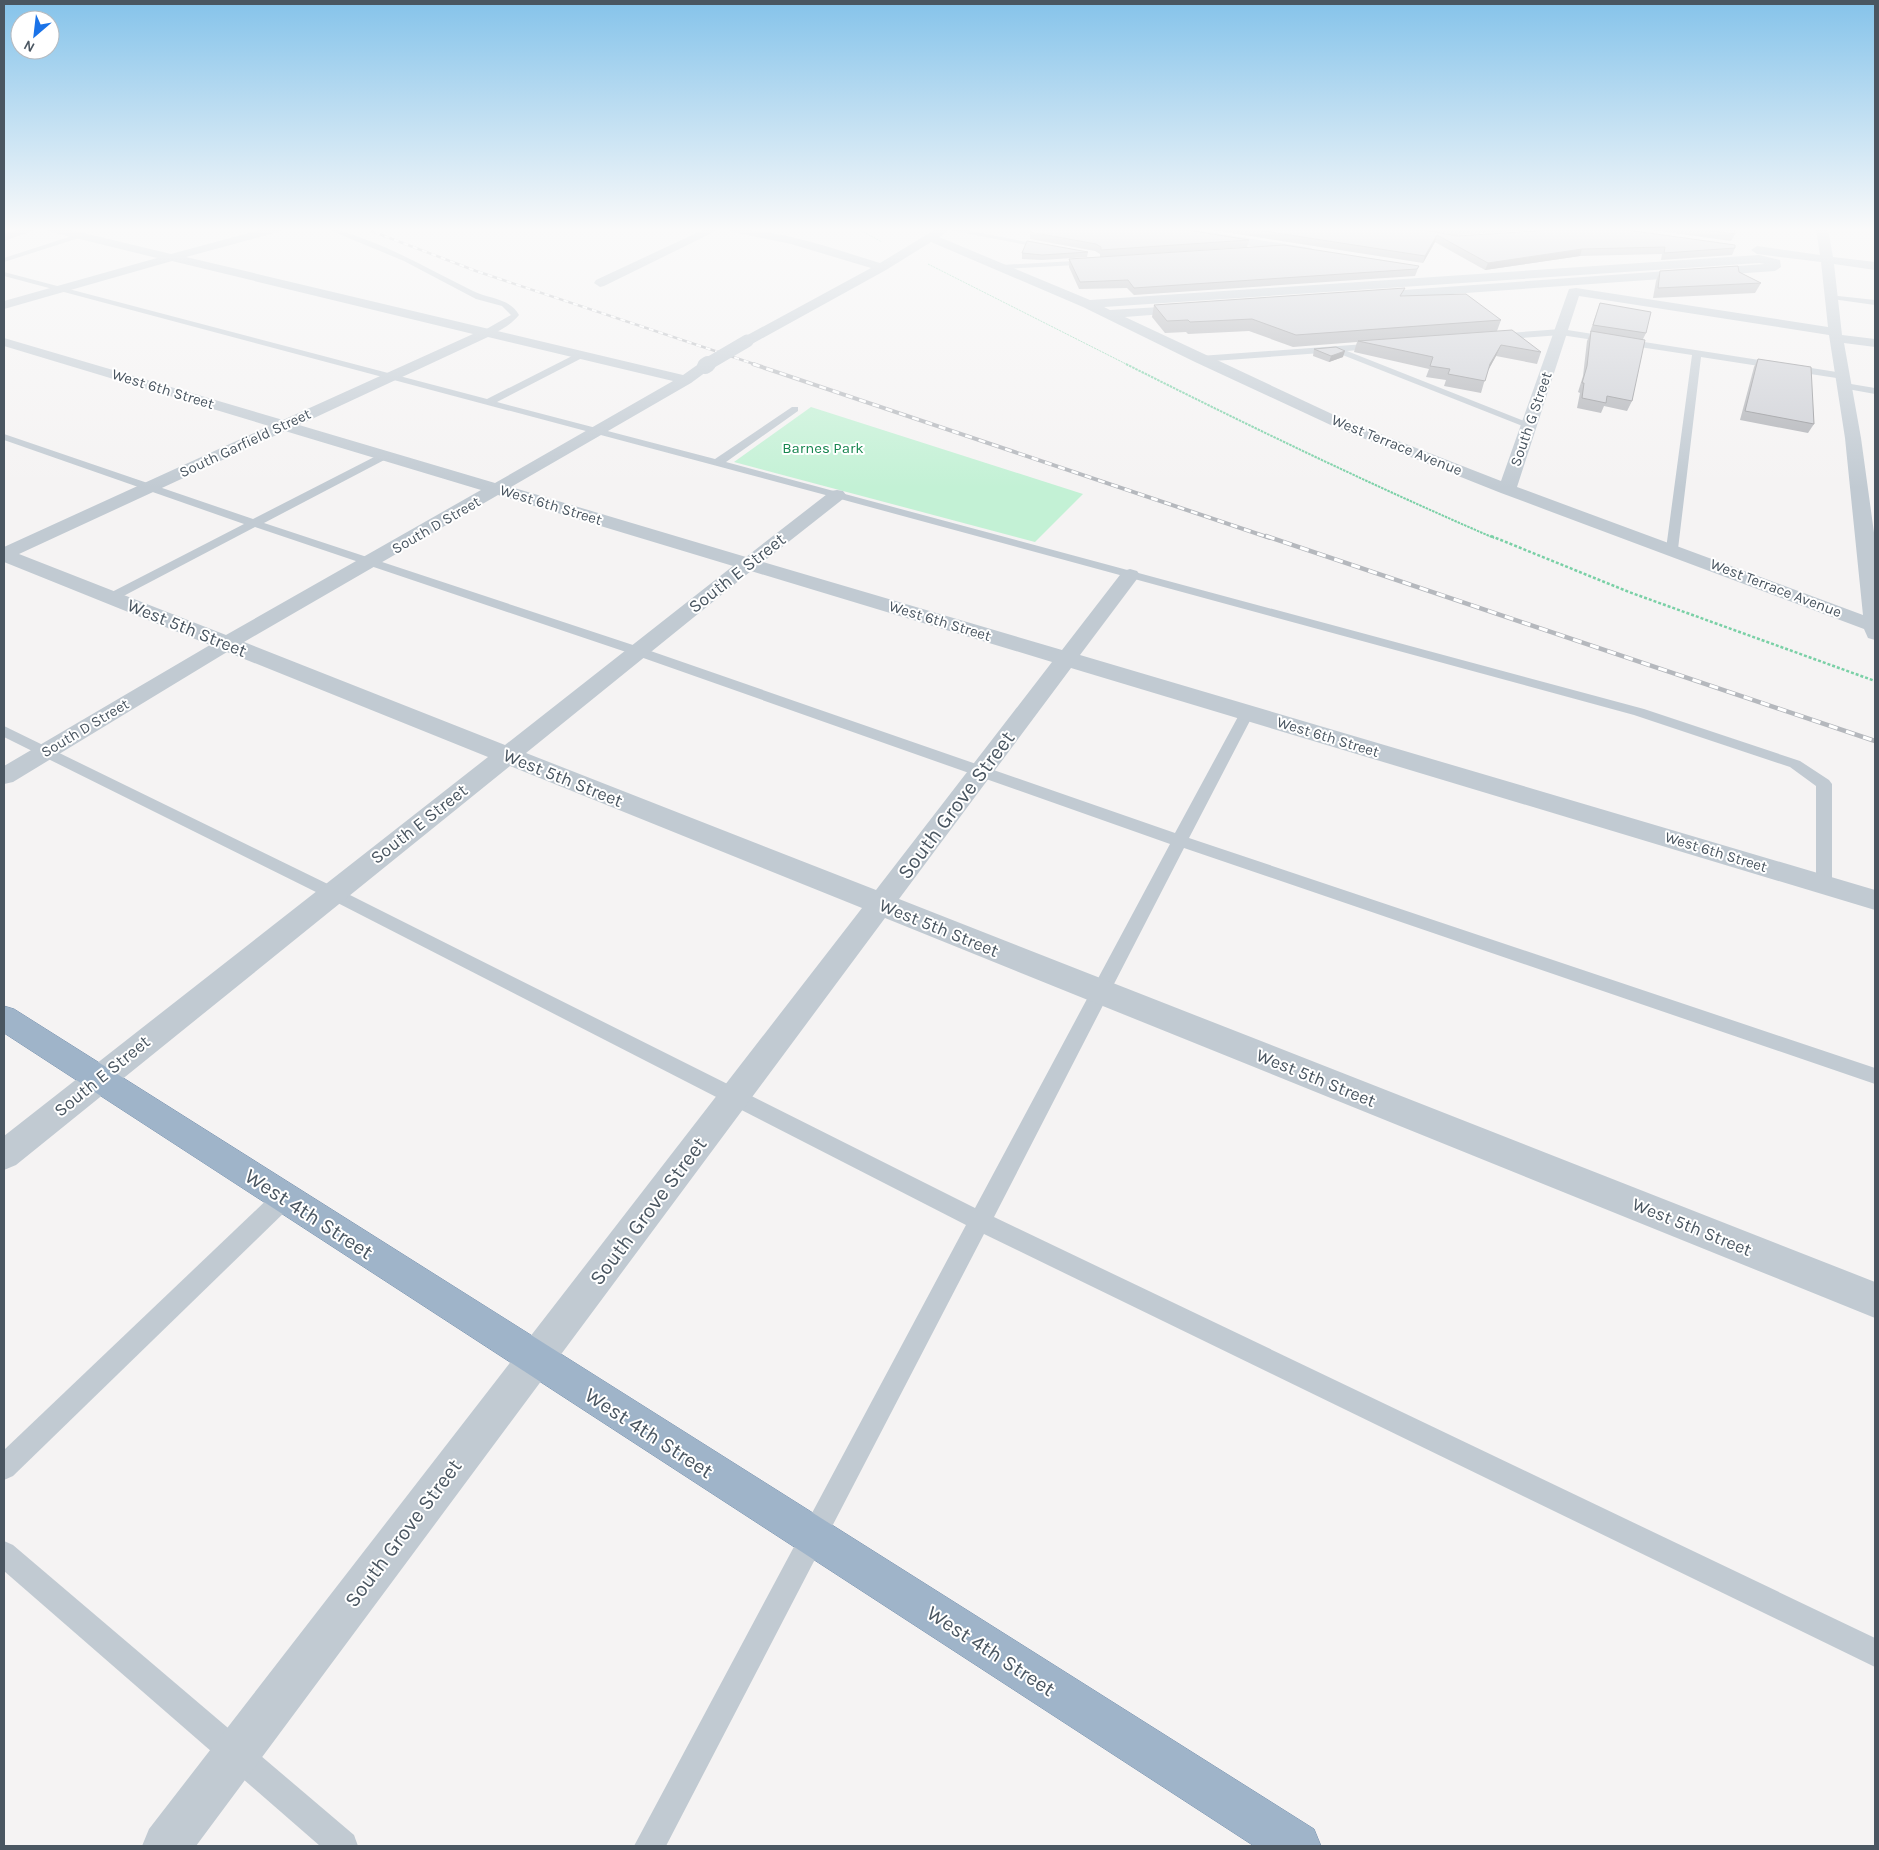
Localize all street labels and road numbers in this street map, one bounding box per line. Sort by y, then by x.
street label: West 6th Street [110,365,217,413]
street label: South G Street [1506,369,1556,469]
street label: South Garfield Street [176,404,314,481]
street label: West Terrace Avenue [1329,411,1465,479]
street label: West 6th Street [498,481,605,529]
street label: South D Street [389,492,484,558]
street label: South E Street [684,528,790,618]
street label: West Terrace Avenue [1708,555,1844,621]
street label: West 5th Street [124,594,250,662]
street label: West 6th Street [887,597,994,645]
street label: South D Street [38,695,132,761]
street label: West 6th Street [1275,713,1382,761]
street label: South Grove Street [893,726,1020,884]
street label: West 5th Street [500,744,626,812]
street label: South E Street [366,779,472,869]
street label: West 6th Street [1663,828,1770,876]
street label: West 5th Street [876,894,1002,962]
street label: South E Street [49,1030,155,1121]
street label: West 5th Street [1253,1044,1379,1112]
street label: South Grove Street [585,1132,712,1290]
street label: West 4th Street [241,1164,378,1264]
street label: West 5th Street [1629,1193,1755,1261]
street label: West 4th Street [581,1383,718,1483]
street label: South Grove Street [340,1454,467,1612]
street label: West 4th Street [923,1601,1060,1701]

